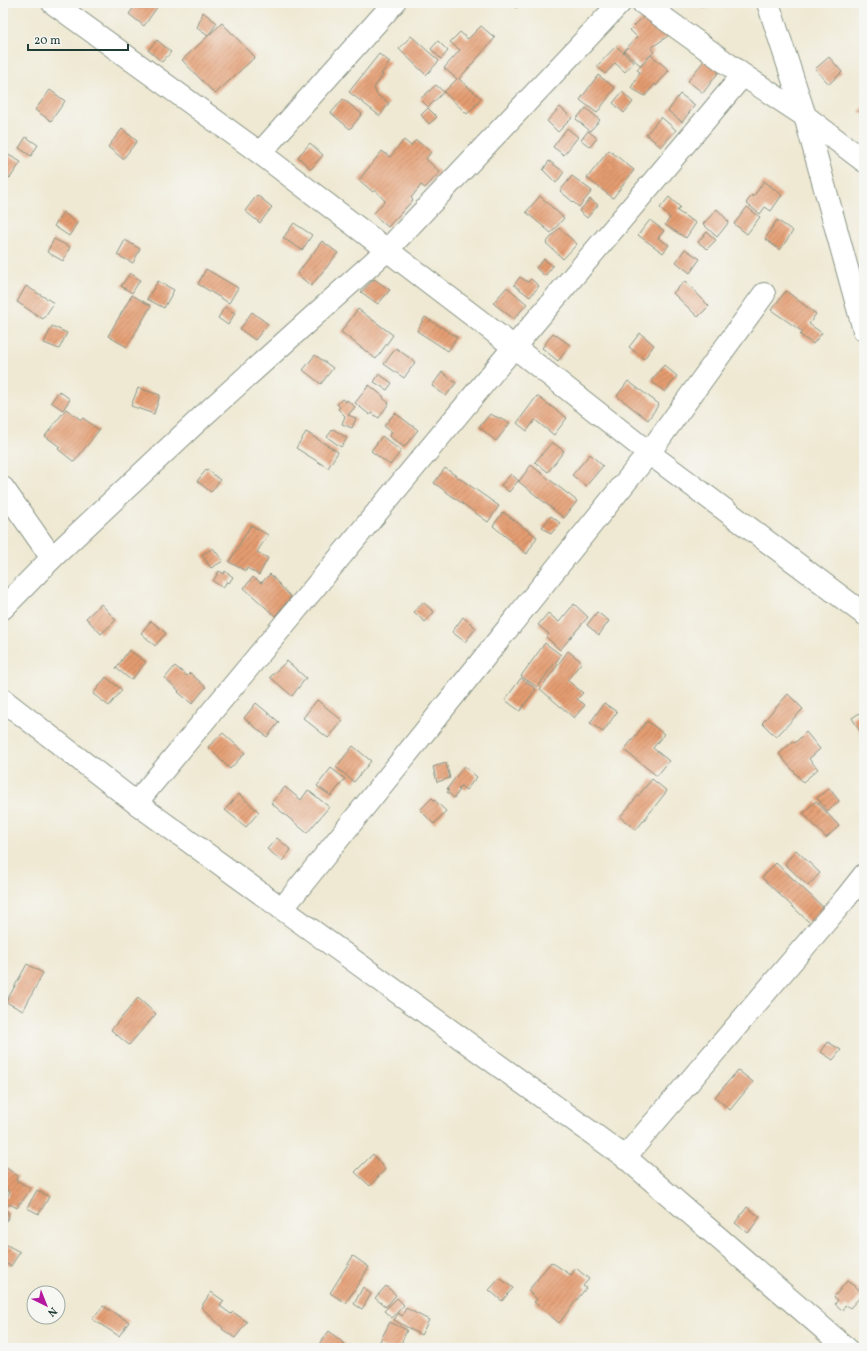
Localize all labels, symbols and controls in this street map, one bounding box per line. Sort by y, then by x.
scale bar [28,26,128,52]
text: 20 m [34,33,61,49]
north arrow [26,1285,66,1325]
text: N [44,1303,60,1319]

